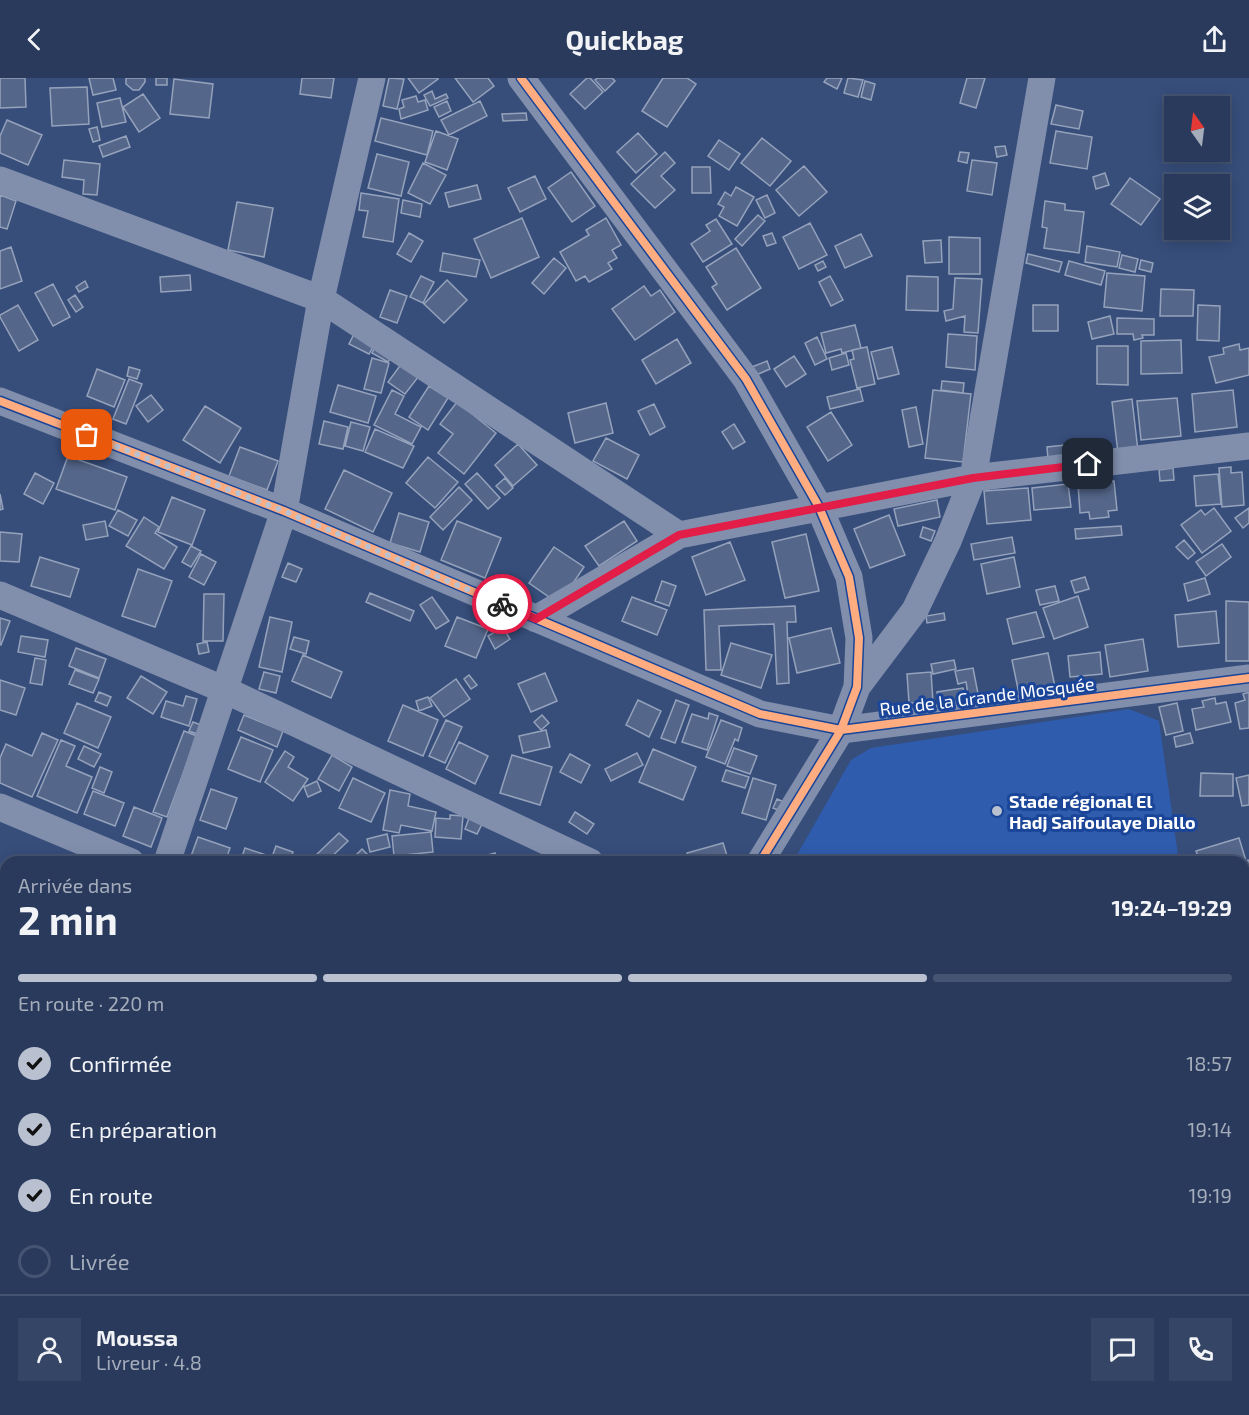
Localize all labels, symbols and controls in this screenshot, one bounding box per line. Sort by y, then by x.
icon: back [18,23,51,56]
text: Quickbag [566,23,684,55]
icon: share [1198,23,1231,56]
north arrow [1164,96,1230,162]
map controls [1164,96,1230,240]
button: layers [1164,174,1230,240]
pin [61,409,112,460]
icon: bag [70,418,103,451]
pin [1062,438,1113,489]
icon: home [1071,447,1104,480]
courier [472,574,532,634]
icon: bike [486,588,519,621]
street label: Rue de la Grande Mosquée [878,672,1096,720]
place label: Stade régional El Hadj Saifoulaye Diallo [1009,790,1196,833]
marker: Stade régional El Hadj Saifoulaye Diallo [990,804,1004,818]
text: Arrivée dans [18,873,132,897]
text: 19:24–19:29 [1112,894,1232,920]
text: 2 min [18,896,118,943]
text: En route · 220 m [18,991,164,1015]
icon: check [18,1047,51,1080]
text: Confirmée [69,1050,172,1076]
text: 18:57 [1186,1051,1232,1075]
icon: check [18,1113,51,1146]
text: En préparation [69,1116,217,1142]
text: 19:14 [1188,1117,1232,1141]
icon: check [18,1179,51,1212]
text: En route [69,1182,153,1208]
text: 19:19 [1188,1183,1232,1207]
text: Livrée [69,1248,130,1274]
button: person [18,1318,81,1381]
button: chat [1091,1318,1154,1381]
button: phone [1169,1318,1232,1381]
text: Moussa [96,1324,178,1350]
text: Livreur · 4.8 [96,1350,202,1374]

